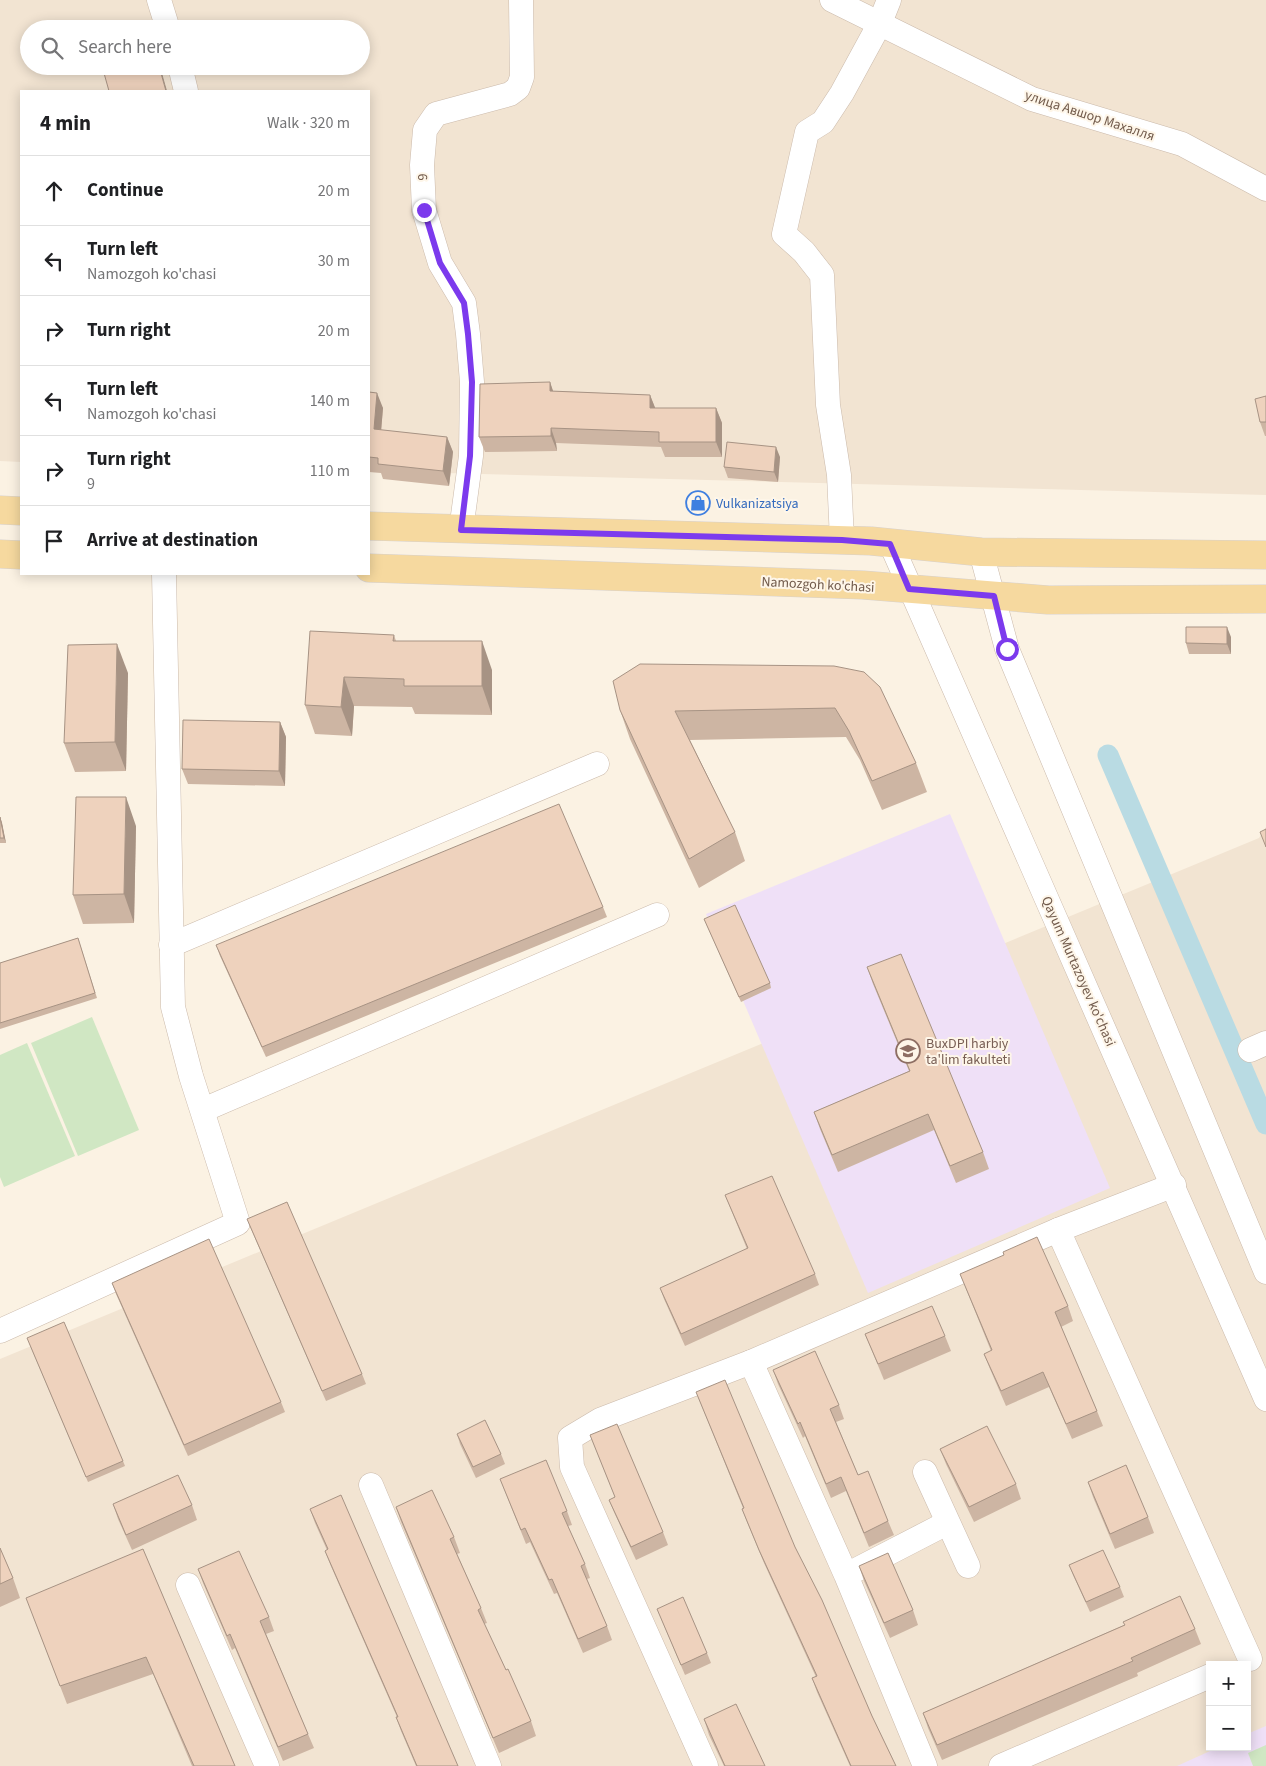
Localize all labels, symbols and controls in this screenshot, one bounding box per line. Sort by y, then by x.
search box [20,20,370,75]
icon: search [38,34,66,62]
text: Search here [78,34,172,61]
street label: улица Авшор Махалля [1022,86,1157,146]
text: 4 min [40,108,91,138]
text: Walk · 320 m [267,112,350,134]
street label: 9 [413,173,433,181]
icon: ahead [40,177,68,205]
text: Continue [87,177,164,204]
text: 20 m [318,180,350,202]
route end [413,199,436,222]
text: Turn left [87,236,158,263]
icon: left [40,247,68,275]
text: 30 m [318,250,350,272]
text: Namozgoh ko'chasi [87,263,216,285]
icon: right [40,317,68,345]
text: Turn right [87,317,171,344]
text: 20 m [318,320,350,342]
text: Turn left [87,376,158,403]
icon: left [40,387,68,415]
text: 140 m [310,390,350,412]
text: Namozgoh ko'chasi [87,403,216,425]
text: Turn right [87,446,171,473]
icon: right [40,457,68,485]
text: 110 m [310,460,350,482]
text: 9 [87,473,95,495]
shop icon: Vulkanizatsiya [685,490,711,516]
place label: Vulkanizatsiya [716,494,799,514]
icon: arrive [40,527,68,555]
text: Arrive at destination [87,527,258,554]
street label: Namozgoh ko'chasi [761,572,875,598]
route start [996,638,1019,661]
street label: Qayum Murtazoyev ko'chasi [1036,893,1120,1050]
place label: BuxDPI harbiy ta'lim fakulteti [926,1034,1011,1070]
school or university icon: BuxDPI harbiy ta'lim fakulteti [895,1038,921,1064]
map controls [1206,1661,1251,1751]
button: + [1206,1661,1251,1706]
button: − [1206,1706,1251,1751]

